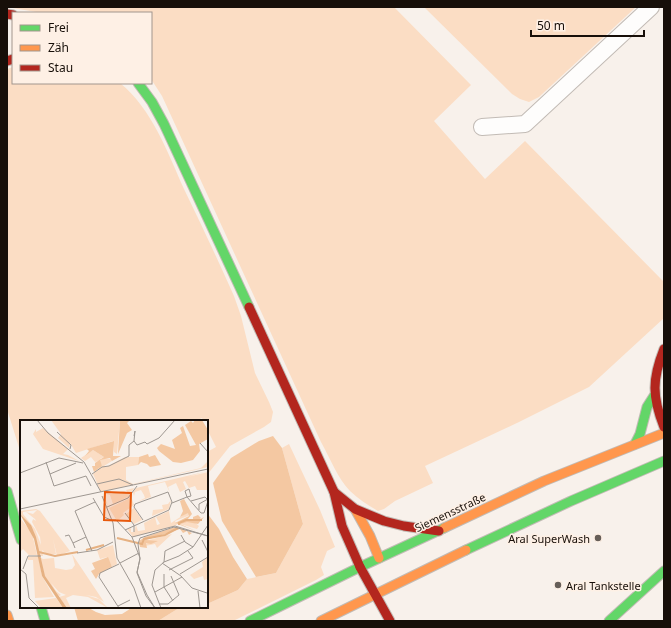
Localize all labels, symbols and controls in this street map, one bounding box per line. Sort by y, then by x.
legend [12,12,152,84]
scale bar [531,12,644,38]
text: 50 m [537,17,565,34]
text: Frei [48,19,69,36]
text: Zäh [48,39,69,56]
text: Stau [48,59,73,76]
inset map [20,420,208,608]
street label: Siemensstraße [412,489,488,535]
place label: Aral SuperWash [508,531,590,546]
marker: Aral SuperWash [593,533,603,543]
place label: Aral Tankstelle [566,578,641,593]
marker: Aral Tankstelle [553,580,563,590]

